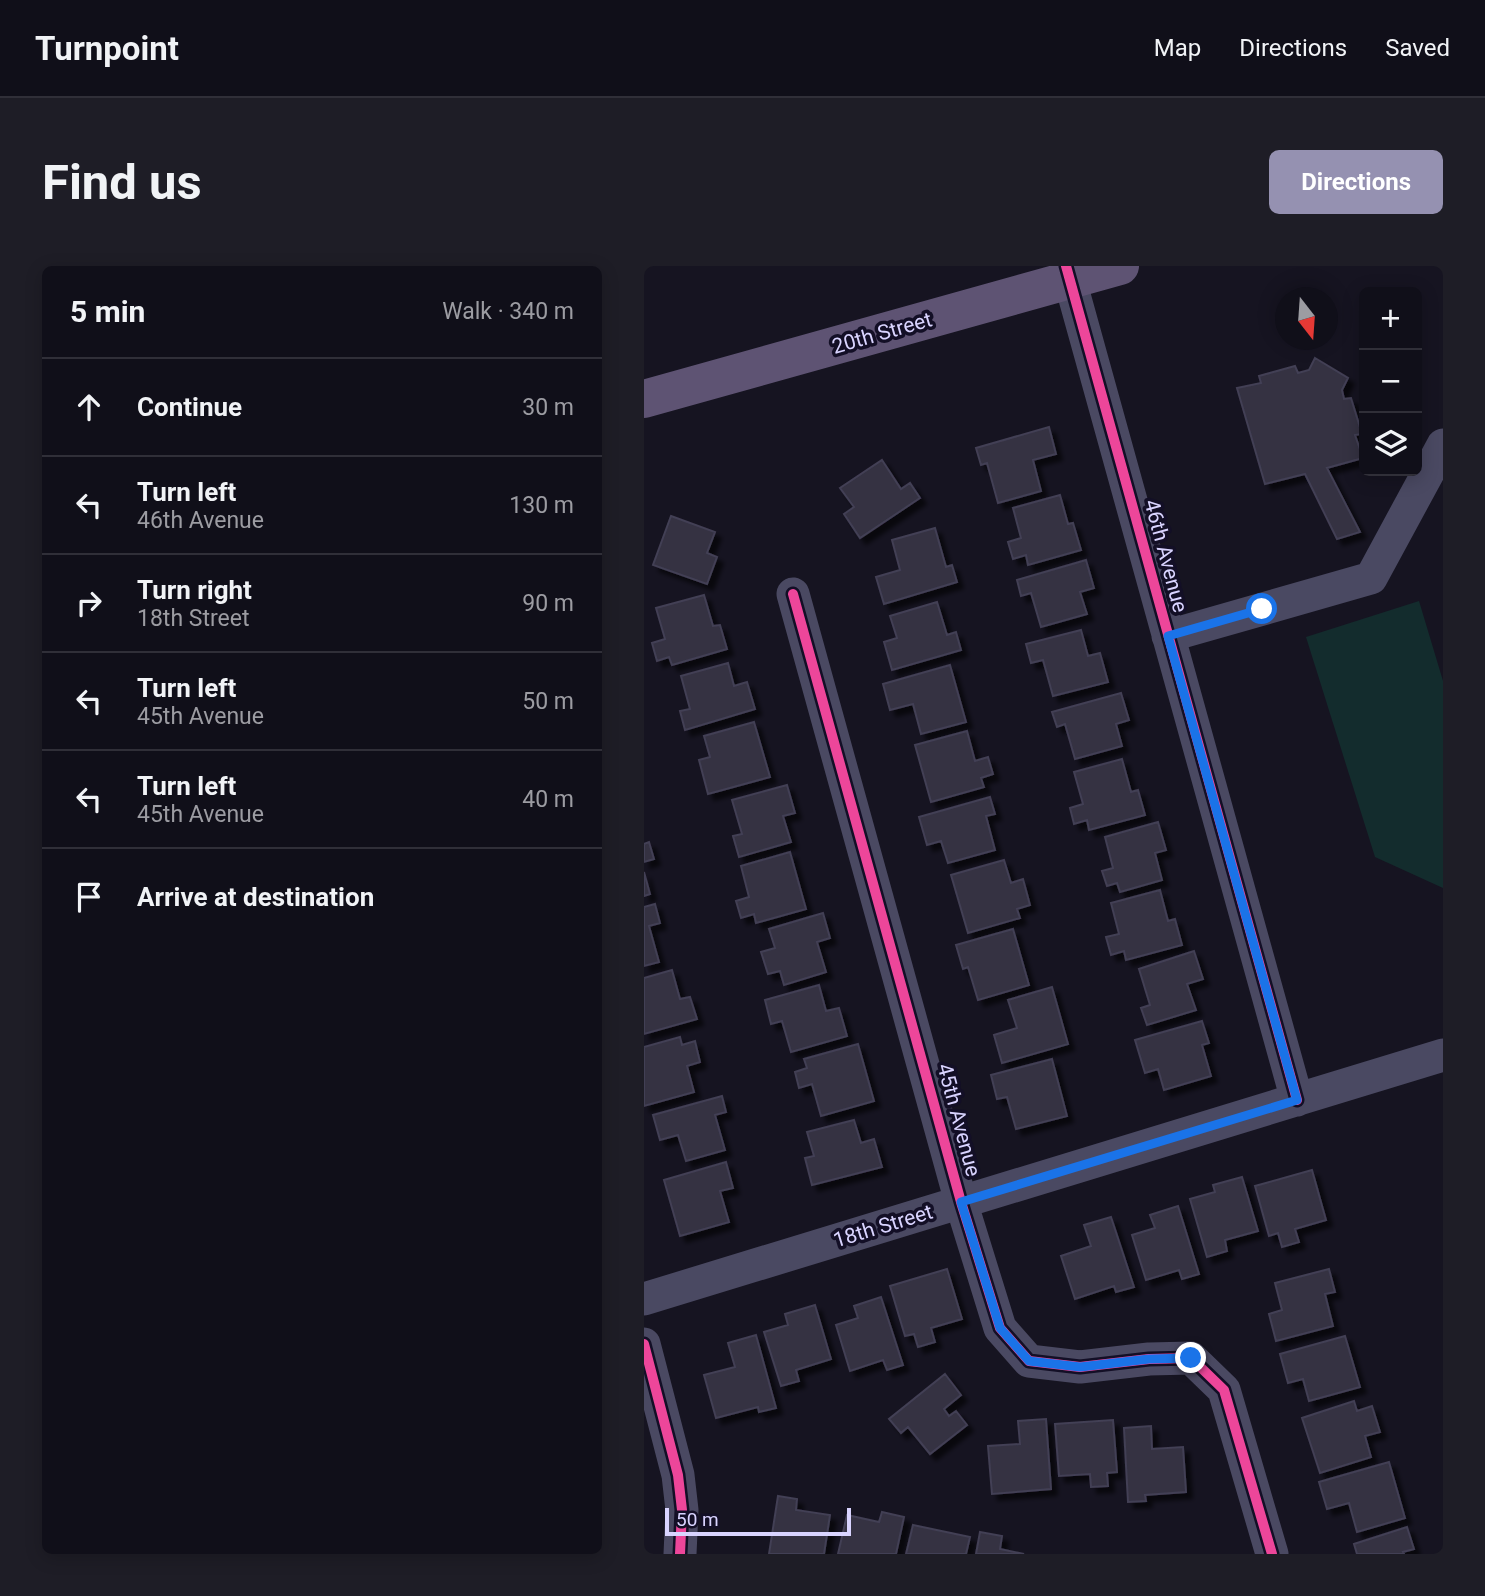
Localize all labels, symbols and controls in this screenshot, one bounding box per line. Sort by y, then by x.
text: Turnpoint [35,29,179,68]
text: Map [1154,34,1201,62]
text: Directions [1239,34,1347,62]
text: Saved [1385,34,1450,62]
button: Directions [1269,150,1443,214]
text: Find us [42,154,202,211]
north arrow [1275,287,1338,350]
map controls [1359,287,1422,476]
button: + [1359,287,1422,350]
text: 5 min [70,294,145,329]
text: Walk · 340 m [442,298,574,325]
street label: 20th Street [829,307,935,359]
button: − [1359,350,1422,413]
icon: ahead [70,388,108,426]
text: Continue [137,392,242,422]
text: 30 m [522,394,574,421]
button: layers [1359,413,1422,476]
text: Turn left [137,477,236,507]
icon: left [70,486,108,524]
text: 130 m [509,492,574,519]
street label: 46th Avenue [1139,497,1193,615]
text: 46th Avenue [137,507,264,534]
text: Turn right [137,575,252,605]
icon: right [70,584,108,622]
text: 90 m [522,590,574,617]
route start [1246,593,1277,624]
text: 18th Street [137,605,249,632]
text: Turn left [137,673,236,703]
icon: left [70,682,108,720]
text: 50 m [522,688,574,715]
text: 45th Avenue [137,703,264,730]
text: Turn left [137,771,236,801]
icon: left [70,780,108,818]
text: 40 m [522,786,574,813]
text: 45th Avenue [137,801,264,828]
icon: arrive [70,878,108,916]
text: Arrive at destination [137,882,374,912]
street label: 45th Avenue [932,1061,986,1179]
street label: 18th Street [830,1199,936,1252]
route end [1175,1342,1206,1373]
scale bar [665,1505,850,1537]
text: 50 m [676,1508,719,1531]

